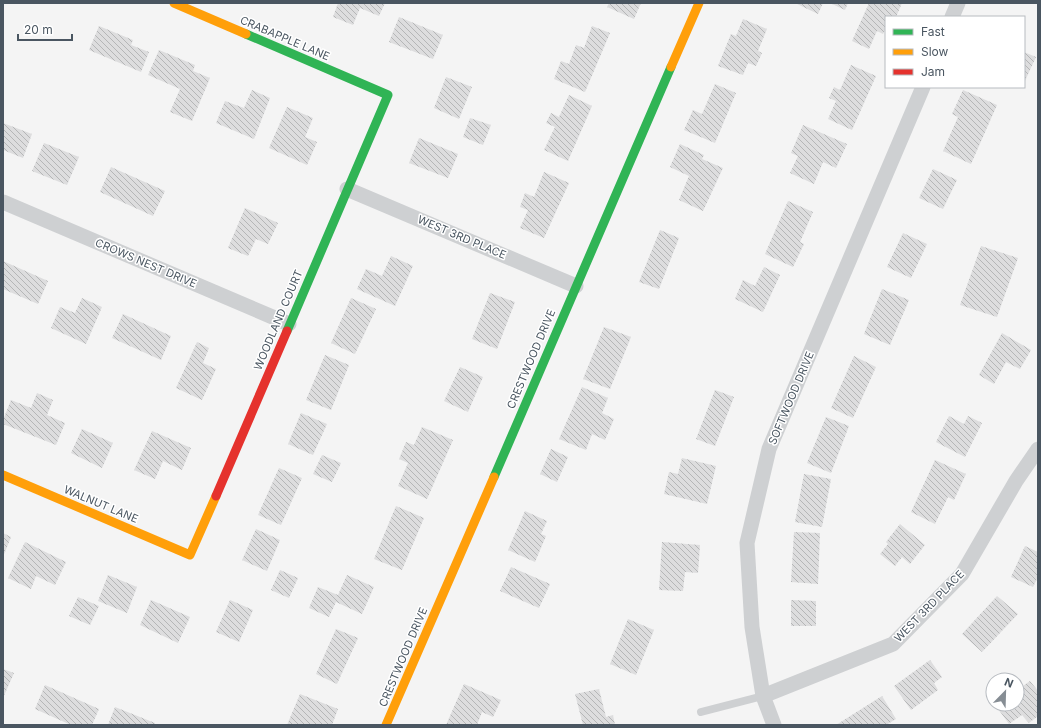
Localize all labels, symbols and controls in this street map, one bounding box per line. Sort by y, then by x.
street label: CRABAPPLE LANE [238,13,332,63]
scale bar [18,16,72,42]
legend [885,16,1025,88]
text: 20 m [24,22,53,37]
text: Fast [921,24,945,39]
text: Slow [921,44,949,59]
text: Jam [921,64,945,79]
street label: WEST 3RD PLACE [416,212,508,262]
street label: CROWS NEST DRIVE [93,235,199,291]
street label: WOODLAND COURT [251,268,305,372]
street label: CRESTWOOD DRIVE [504,307,558,411]
street label: SOFTWOOD DRIVE [765,349,817,447]
street label: WALNUT LANE [62,482,140,526]
street label: WEST 3RD PLACE [891,567,967,645]
street label: CRESTWOOD DRIVE [376,605,430,709]
north arrow [985,672,1025,712]
text: N [1002,675,1016,691]

